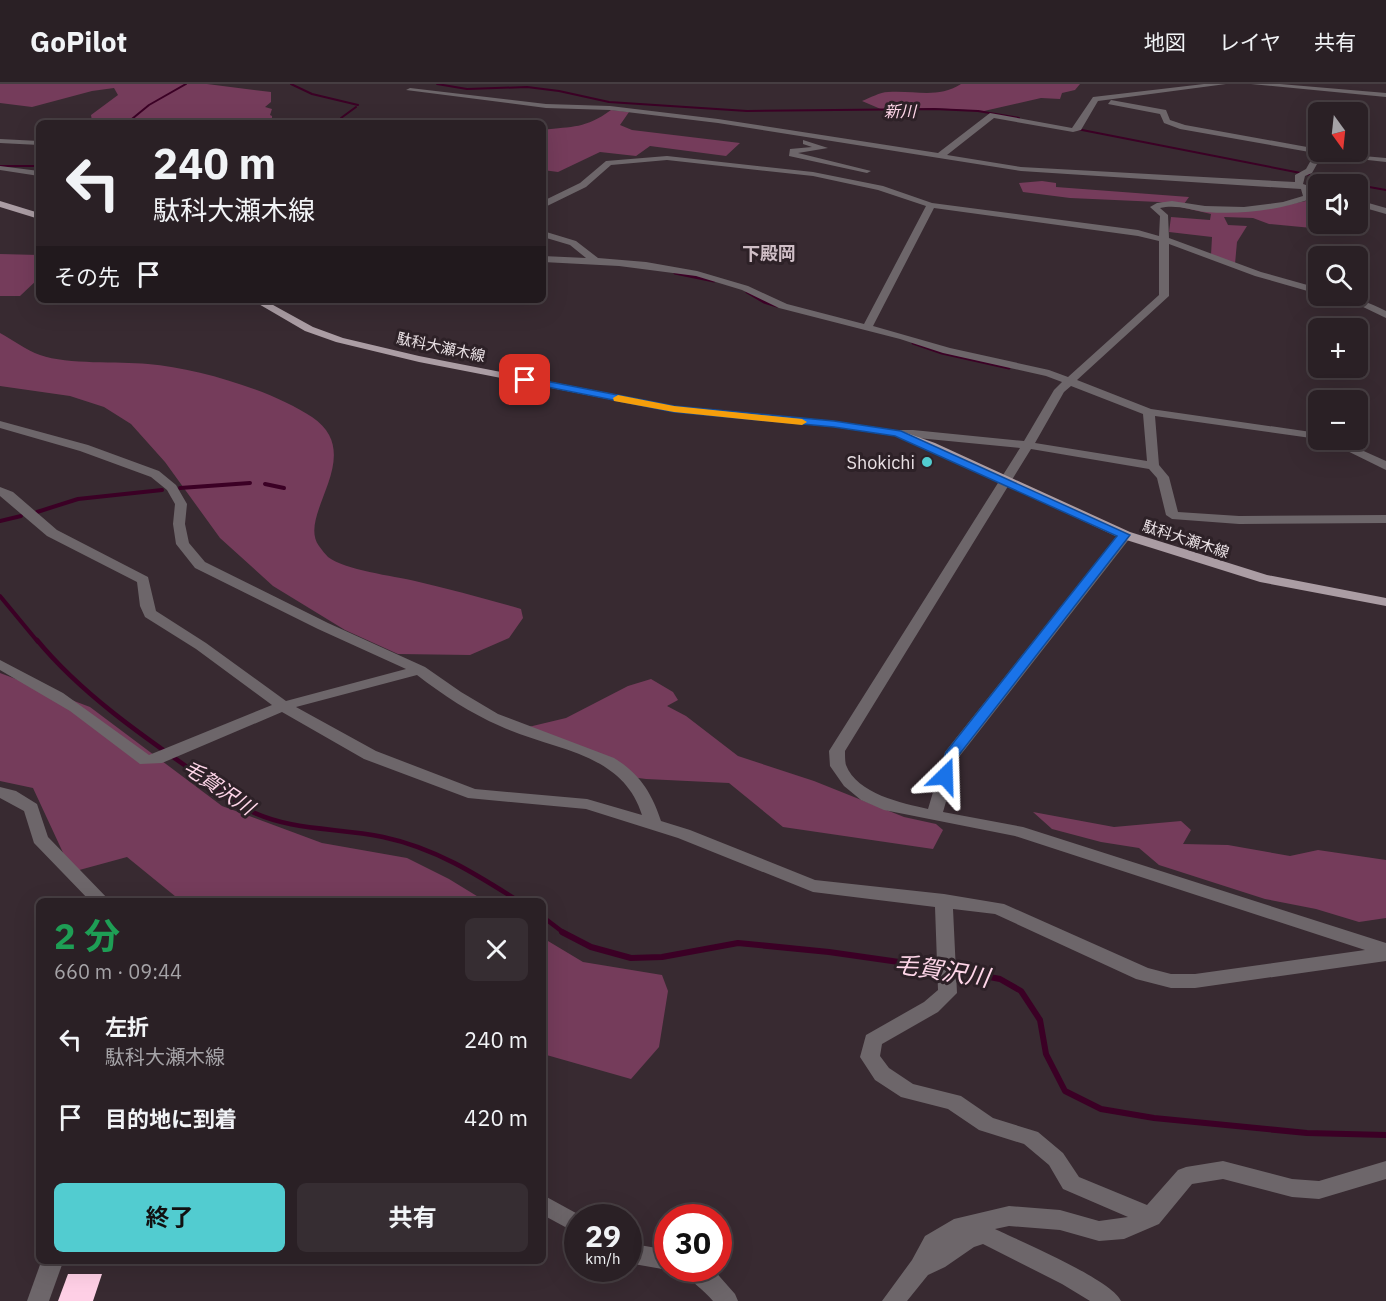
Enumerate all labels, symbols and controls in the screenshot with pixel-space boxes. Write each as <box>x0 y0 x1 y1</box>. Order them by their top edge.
text: GoPilot <box>30 23 127 60</box>
text: 地図 <box>1144 28 1186 56</box>
text: レイヤ <box>1219 28 1281 56</box>
text: 共有 <box>1314 28 1356 56</box>
water label: 新川 <box>884 101 918 121</box>
north arrow <box>1308 102 1368 162</box>
map controls <box>1308 102 1368 450</box>
text: 240 m <box>153 136 276 191</box>
icon: left <box>54 144 132 222</box>
button: sound <box>1308 174 1368 234</box>
text: 駄科大瀬木線 <box>153 192 315 227</box>
district label: 下殿岡 <box>742 242 796 265</box>
button: search <box>1308 246 1368 306</box>
icon: arrive <box>132 258 165 291</box>
text: その先 <box>54 262 120 291</box>
button: + <box>1308 318 1368 378</box>
street label: 駄科大瀬木線 <box>395 328 487 366</box>
pin <box>499 354 550 405</box>
icon: arrive <box>508 363 541 396</box>
button: − <box>1308 390 1368 450</box>
place label: Shokichi <box>846 451 915 474</box>
marker: Shokichi <box>920 455 934 469</box>
street label: 駄科大瀬木線 <box>1140 516 1232 562</box>
position arrow <box>913 744 977 808</box>
water label: 毛賀沢川 <box>178 753 261 822</box>
text: 2 分 <box>54 912 120 959</box>
button: close <box>465 918 528 981</box>
water label: 毛賀沢川 <box>892 947 995 994</box>
text: 660 m · 09:44 <box>54 958 182 985</box>
text: 左折 <box>105 1012 149 1041</box>
icon: left <box>54 1023 87 1056</box>
text: 240 m <box>464 1025 528 1054</box>
text: 駄科大瀬木線 <box>105 1043 225 1070</box>
icon: arrive <box>54 1101 87 1134</box>
text: 420 m <box>464 1103 528 1132</box>
text: 目的地に到着 <box>105 1104 237 1133</box>
button: 終了 <box>54 1183 285 1252</box>
button: 共有 <box>297 1183 528 1252</box>
speed limit sign: 30 <box>654 1204 732 1282</box>
text: 29 <box>585 1216 621 1255</box>
text: km/h <box>585 1249 621 1268</box>

